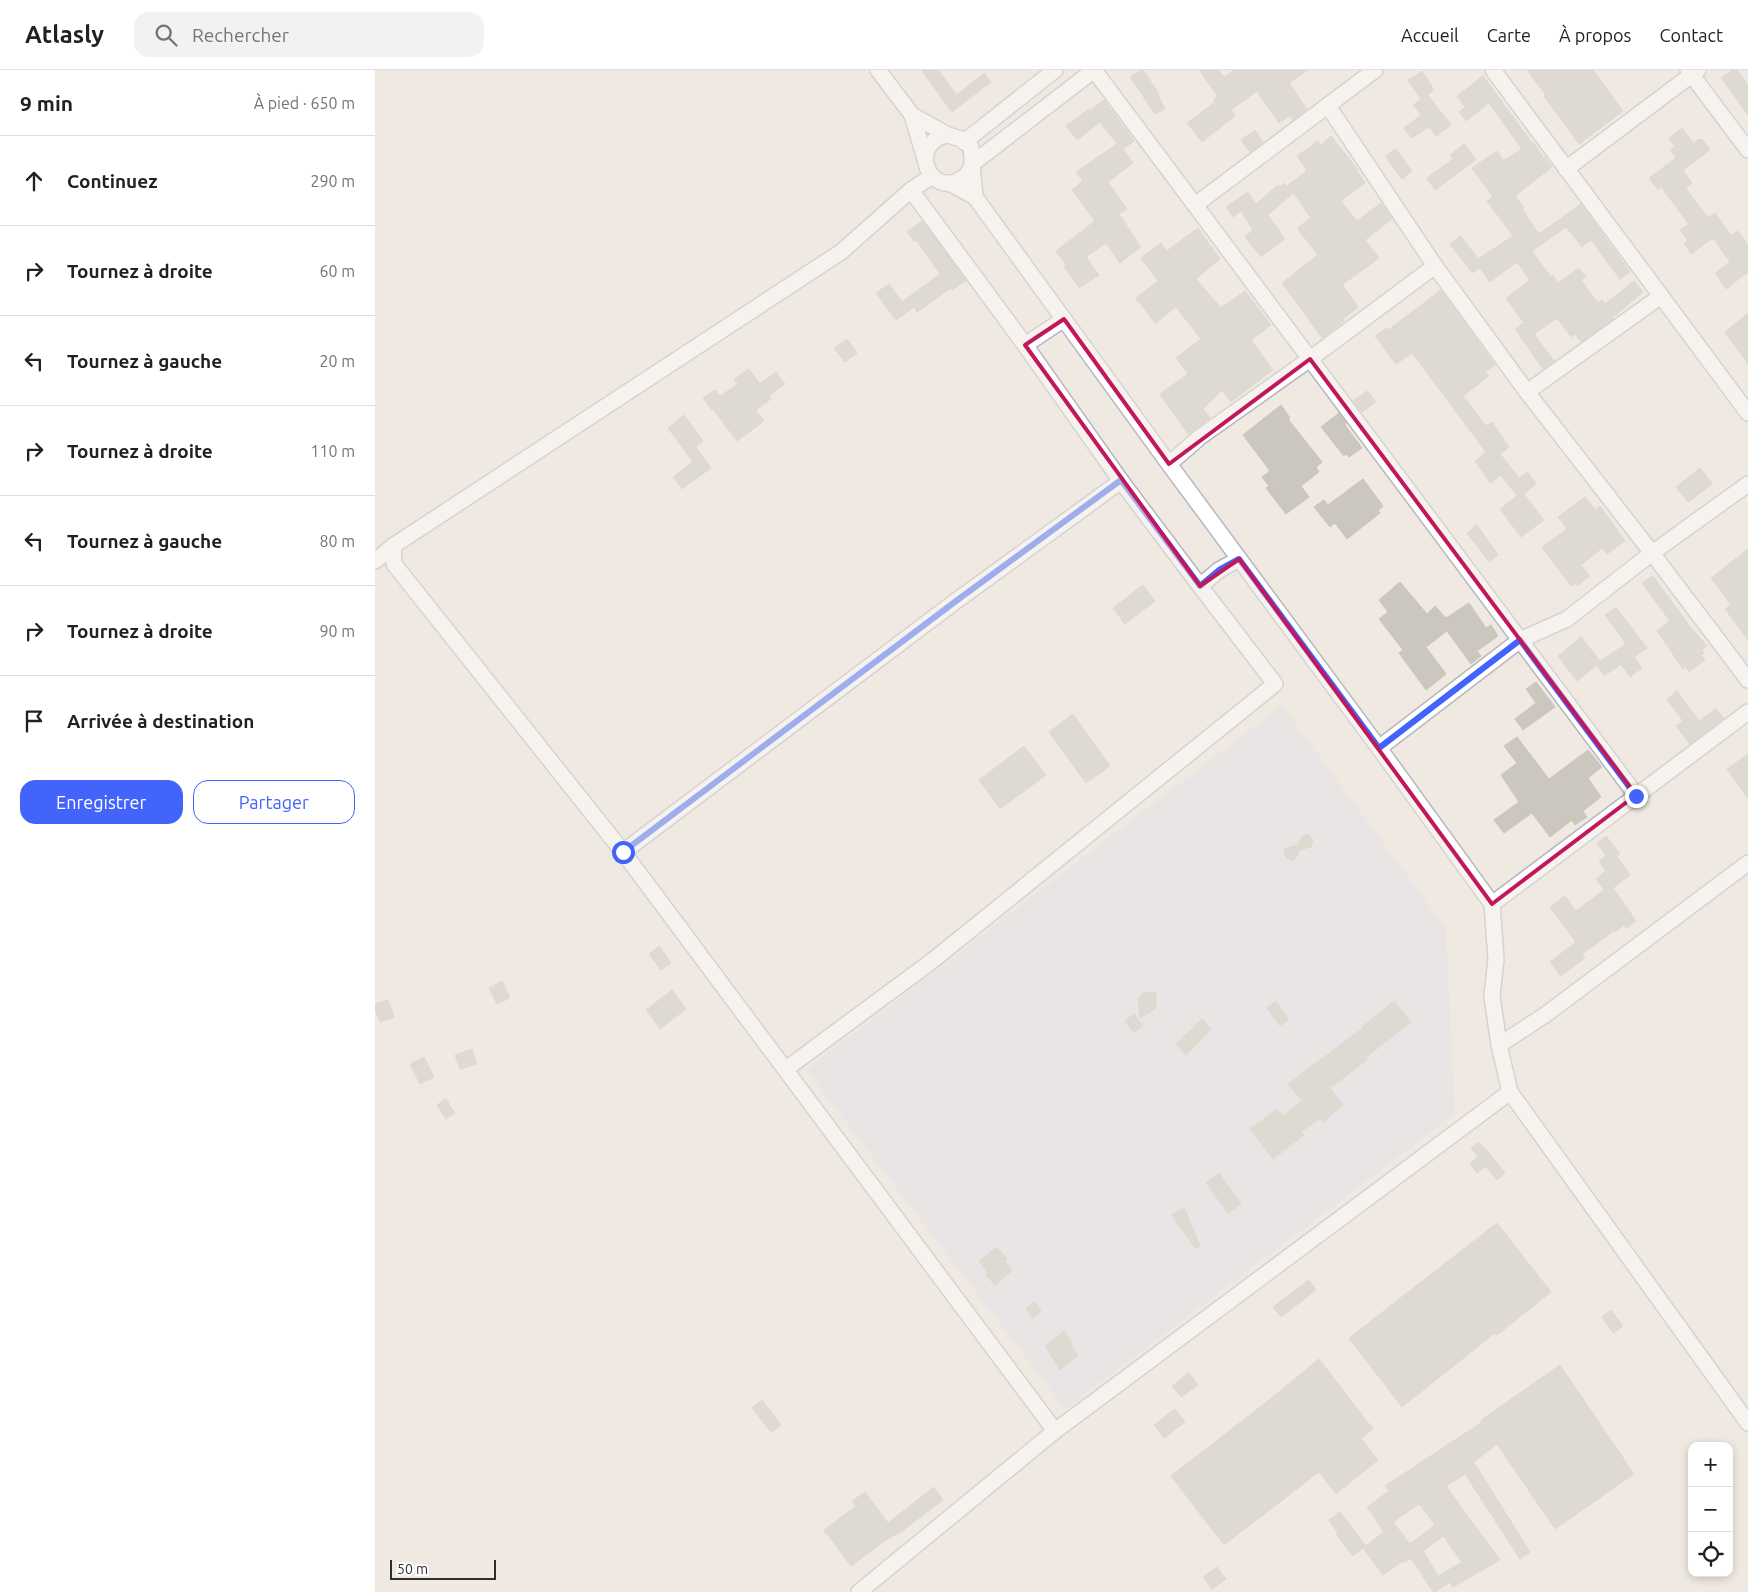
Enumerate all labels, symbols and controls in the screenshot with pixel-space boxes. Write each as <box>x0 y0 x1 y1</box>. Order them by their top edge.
search box <box>134 12 484 57</box>
text: Atlasly <box>25 21 104 48</box>
icon: search <box>152 21 180 49</box>
text: Rechercher <box>192 24 289 46</box>
text: Accueil <box>1401 25 1459 45</box>
text: Carte <box>1487 25 1531 45</box>
text: À propos <box>1559 25 1631 45</box>
text: Contact <box>1659 25 1723 45</box>
text: 9 min <box>20 91 73 115</box>
text: À pied · 650 m <box>254 94 355 112</box>
icon: ahead <box>20 167 48 195</box>
text: Continuez <box>67 170 157 192</box>
text: 290 m <box>310 172 355 190</box>
icon: right <box>20 257 48 285</box>
text: Tournez à droite <box>67 260 213 282</box>
text: 60 m <box>319 262 355 280</box>
icon: left <box>20 347 48 375</box>
text: Tournez à gauche <box>67 350 222 372</box>
text: 20 m <box>319 352 355 370</box>
icon: right <box>20 437 48 465</box>
text: Tournez à droite <box>67 440 213 462</box>
text: 110 m <box>310 442 355 460</box>
icon: left <box>20 527 48 555</box>
text: Tournez à gauche <box>67 530 222 552</box>
text: 80 m <box>319 532 355 550</box>
icon: right <box>20 617 48 645</box>
text: Tournez à droite <box>67 620 213 642</box>
text: 90 m <box>319 622 355 640</box>
icon: arrive <box>20 707 48 735</box>
text: Arrivée à destination <box>67 710 254 732</box>
button: Enregistrer <box>20 780 183 824</box>
button: Partager <box>193 780 355 824</box>
route end <box>1625 785 1648 808</box>
route start <box>612 841 635 864</box>
map controls <box>1688 1442 1733 1577</box>
button: + <box>1688 1442 1733 1487</box>
button: − <box>1688 1487 1733 1532</box>
button: locate <box>1688 1532 1733 1577</box>
scale bar <box>390 1557 496 1580</box>
text: 50 m <box>397 1561 428 1577</box>

